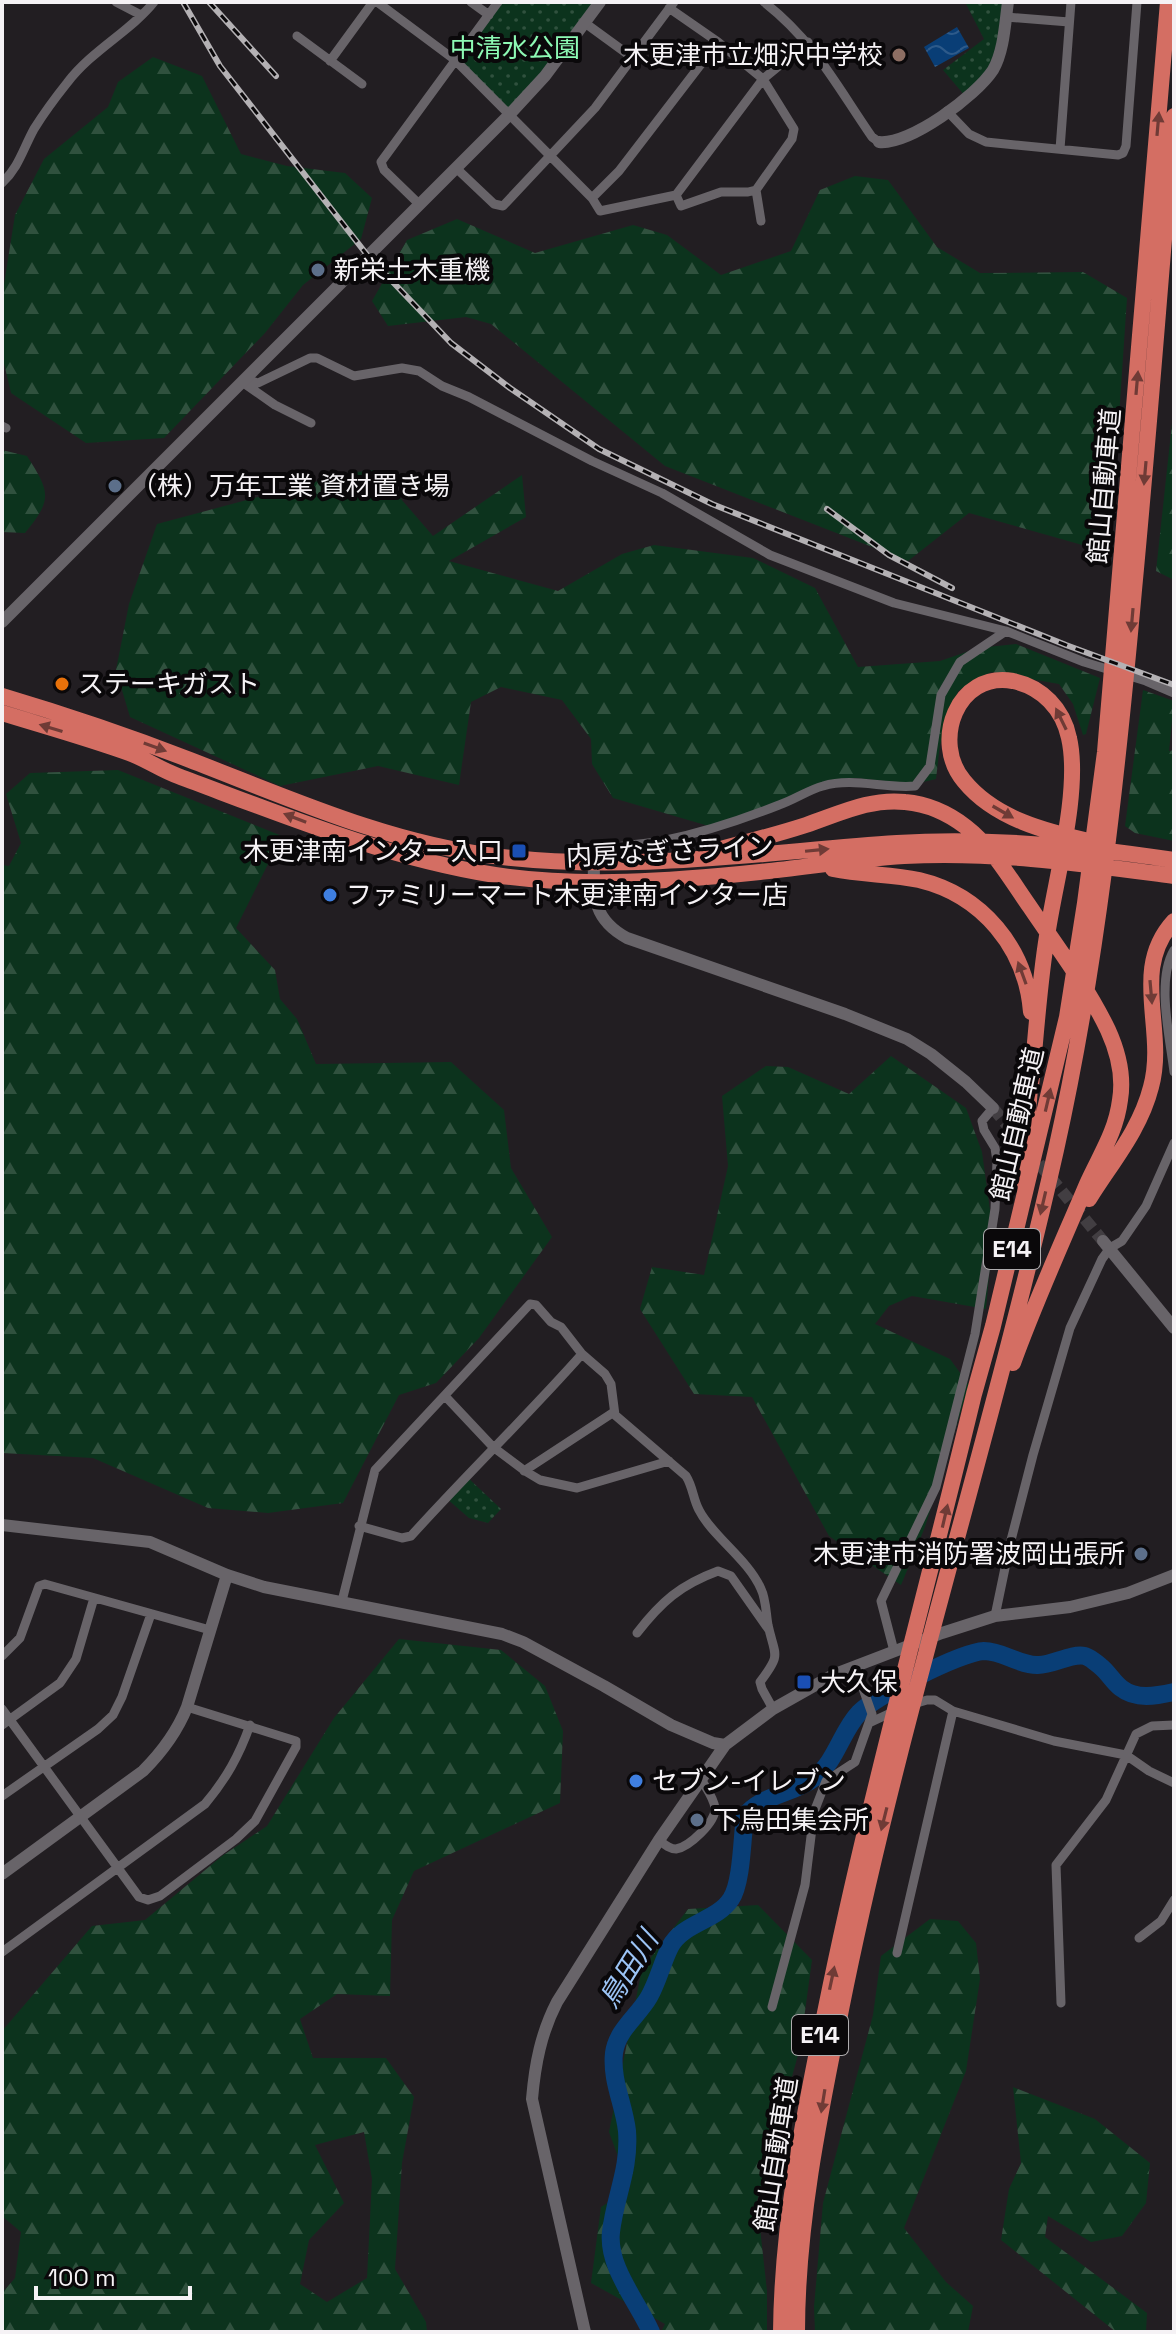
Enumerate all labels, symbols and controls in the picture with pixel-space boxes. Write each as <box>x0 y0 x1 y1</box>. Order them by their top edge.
park label: 中清水公園 <box>450 31 580 65</box>
place label: 木更津市立畑沢中学校 <box>623 38 883 72</box>
marker: 木更津市立畑沢中学校 <box>890 46 908 64</box>
one-way arrow <box>1152 111 1165 136</box>
place label: 新栄土木重機 <box>334 253 490 287</box>
marker: 新栄土木重機 <box>309 261 327 279</box>
one-way arrow <box>1131 370 1144 395</box>
street label: 館山自動車道 <box>1080 407 1128 565</box>
one-way arrow <box>1138 461 1151 486</box>
place label: （株）万年工業 資材置き場 <box>131 469 450 503</box>
marker: （株）万年工業 資材置き場 <box>106 477 124 495</box>
one-way arrow <box>1125 608 1138 633</box>
place label: ステーキガスト <box>78 667 260 701</box>
marker: ステーキガスト <box>53 675 71 693</box>
one-way arrow <box>1054 707 1068 730</box>
one-way arrow <box>39 721 63 734</box>
one-way arrow <box>144 741 168 754</box>
one-way arrow <box>992 805 1014 819</box>
one-way arrow <box>283 811 307 824</box>
street label: 内房なぎさライン <box>565 829 775 873</box>
place label: 木更津南インター入口 <box>243 834 503 868</box>
marker: 木更津南インター入口 <box>510 842 528 860</box>
one-way arrow <box>805 844 830 857</box>
place label: ファミリーマート木更津南インター店 <box>346 878 788 912</box>
marker: ファミリーマート木更津南インター店 <box>321 886 339 904</box>
one-way arrow <box>1016 961 1028 985</box>
one-way arrow <box>1145 980 1158 1005</box>
street label: 館山自動車道 <box>983 1044 1051 1204</box>
one-way arrow <box>1042 1088 1054 1113</box>
one-way arrow <box>1036 1190 1049 1215</box>
road number: E14 <box>984 1229 1040 1269</box>
one-way arrow <box>939 1503 952 1528</box>
place label: 木更津市消防署波岡出張所 <box>813 1537 1125 1571</box>
marker: 木更津市消防署波岡出張所 <box>1132 1545 1150 1563</box>
place label: 大久保 <box>820 1665 898 1699</box>
marker: 大久保 <box>795 1673 813 1691</box>
place label: セブン-イレブン <box>652 1764 846 1798</box>
marker: セブン-イレブン <box>627 1772 645 1790</box>
place label: 下烏田集会所 <box>713 1803 869 1837</box>
one-way arrow <box>877 1807 890 1832</box>
marker: 下烏田集会所 <box>688 1811 706 1829</box>
water label: 鳥田川 <box>590 1921 667 2014</box>
one-way arrow <box>826 1965 839 1990</box>
road number: E14 <box>792 2015 848 2055</box>
street label: 館山自動車道 <box>747 2074 805 2234</box>
one-way arrow <box>817 2088 829 2113</box>
scale bar <box>36 2250 190 2300</box>
text: 100 m <box>48 2262 116 2293</box>

